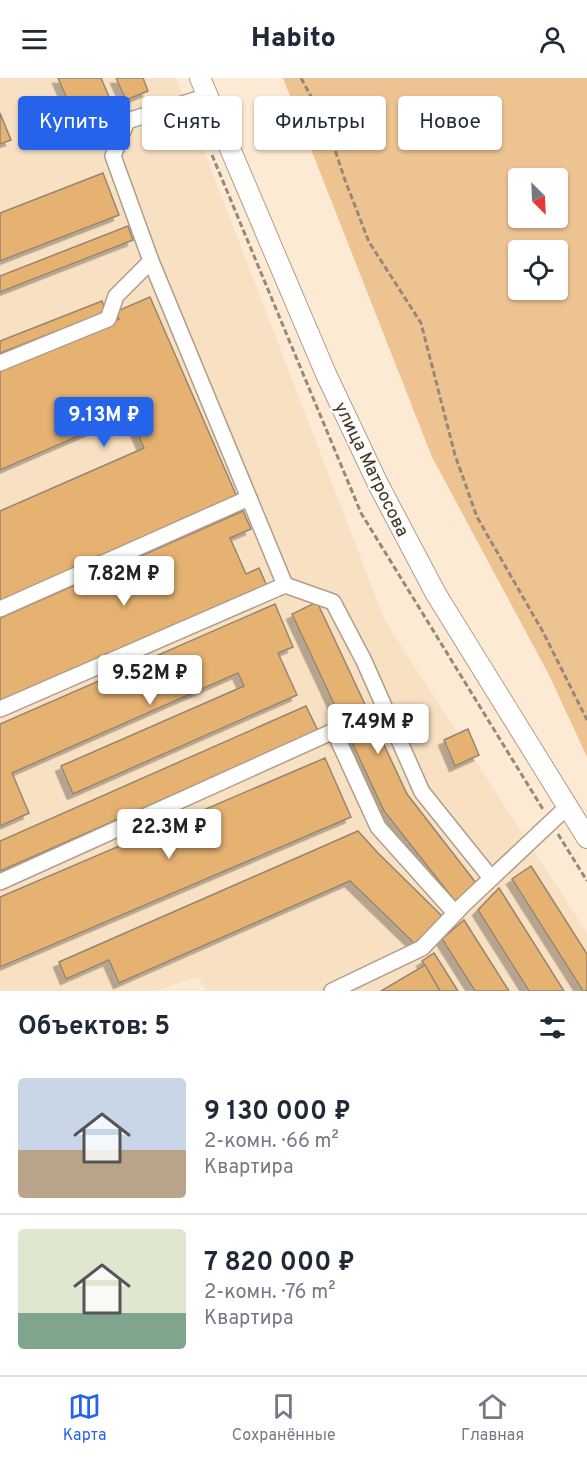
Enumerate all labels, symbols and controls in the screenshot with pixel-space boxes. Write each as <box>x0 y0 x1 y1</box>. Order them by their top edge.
text: Habito <box>251 22 336 56</box>
icon: menu <box>18 23 51 56</box>
icon: person <box>536 23 569 56</box>
chip: Купить <box>18 96 130 150</box>
chip: Снять <box>142 96 242 150</box>
chip: Фильтры <box>254 96 386 150</box>
chip: Новое <box>398 96 502 150</box>
north arrow <box>508 168 568 228</box>
map controls <box>508 168 568 300</box>
button: locate <box>508 240 568 300</box>
pin: 9.13M ₽ <box>49 397 159 448</box>
street label: улица Матросова <box>328 398 413 541</box>
text: 9.13M ₽ <box>68 403 140 429</box>
pin: 7.82M ₽ <box>69 556 179 607</box>
text: 7.82M ₽ <box>88 562 160 588</box>
pin: 9.52M ₽ <box>95 655 205 706</box>
text: 9.52M ₽ <box>112 661 188 687</box>
pin: 7.49M ₽ <box>323 704 433 755</box>
text: 7.49M ₽ <box>342 710 414 736</box>
pin: 22.3M ₽ <box>114 809 224 860</box>
text: 22.3M ₽ <box>131 815 207 841</box>
text: Объектов: 5 <box>18 1011 170 1044</box>
icon: filters <box>536 1011 569 1044</box>
text: 9 130 000 ₽ <box>204 1096 351 1129</box>
icon: home <box>66 1102 138 1174</box>
text: 2-комн. · 66 m² <box>204 1129 339 1155</box>
text: Квартира <box>204 1155 293 1181</box>
text: 7 820 000 ₽ <box>204 1247 355 1280</box>
icon: home <box>66 1253 138 1325</box>
text: 2-комн. · 76 m² <box>204 1280 335 1306</box>
text: Квартира <box>204 1306 293 1332</box>
tab: Карта <box>63 1390 106 1446</box>
tab: Сохранённые <box>232 1390 336 1446</box>
tab: Главная <box>461 1390 524 1446</box>

